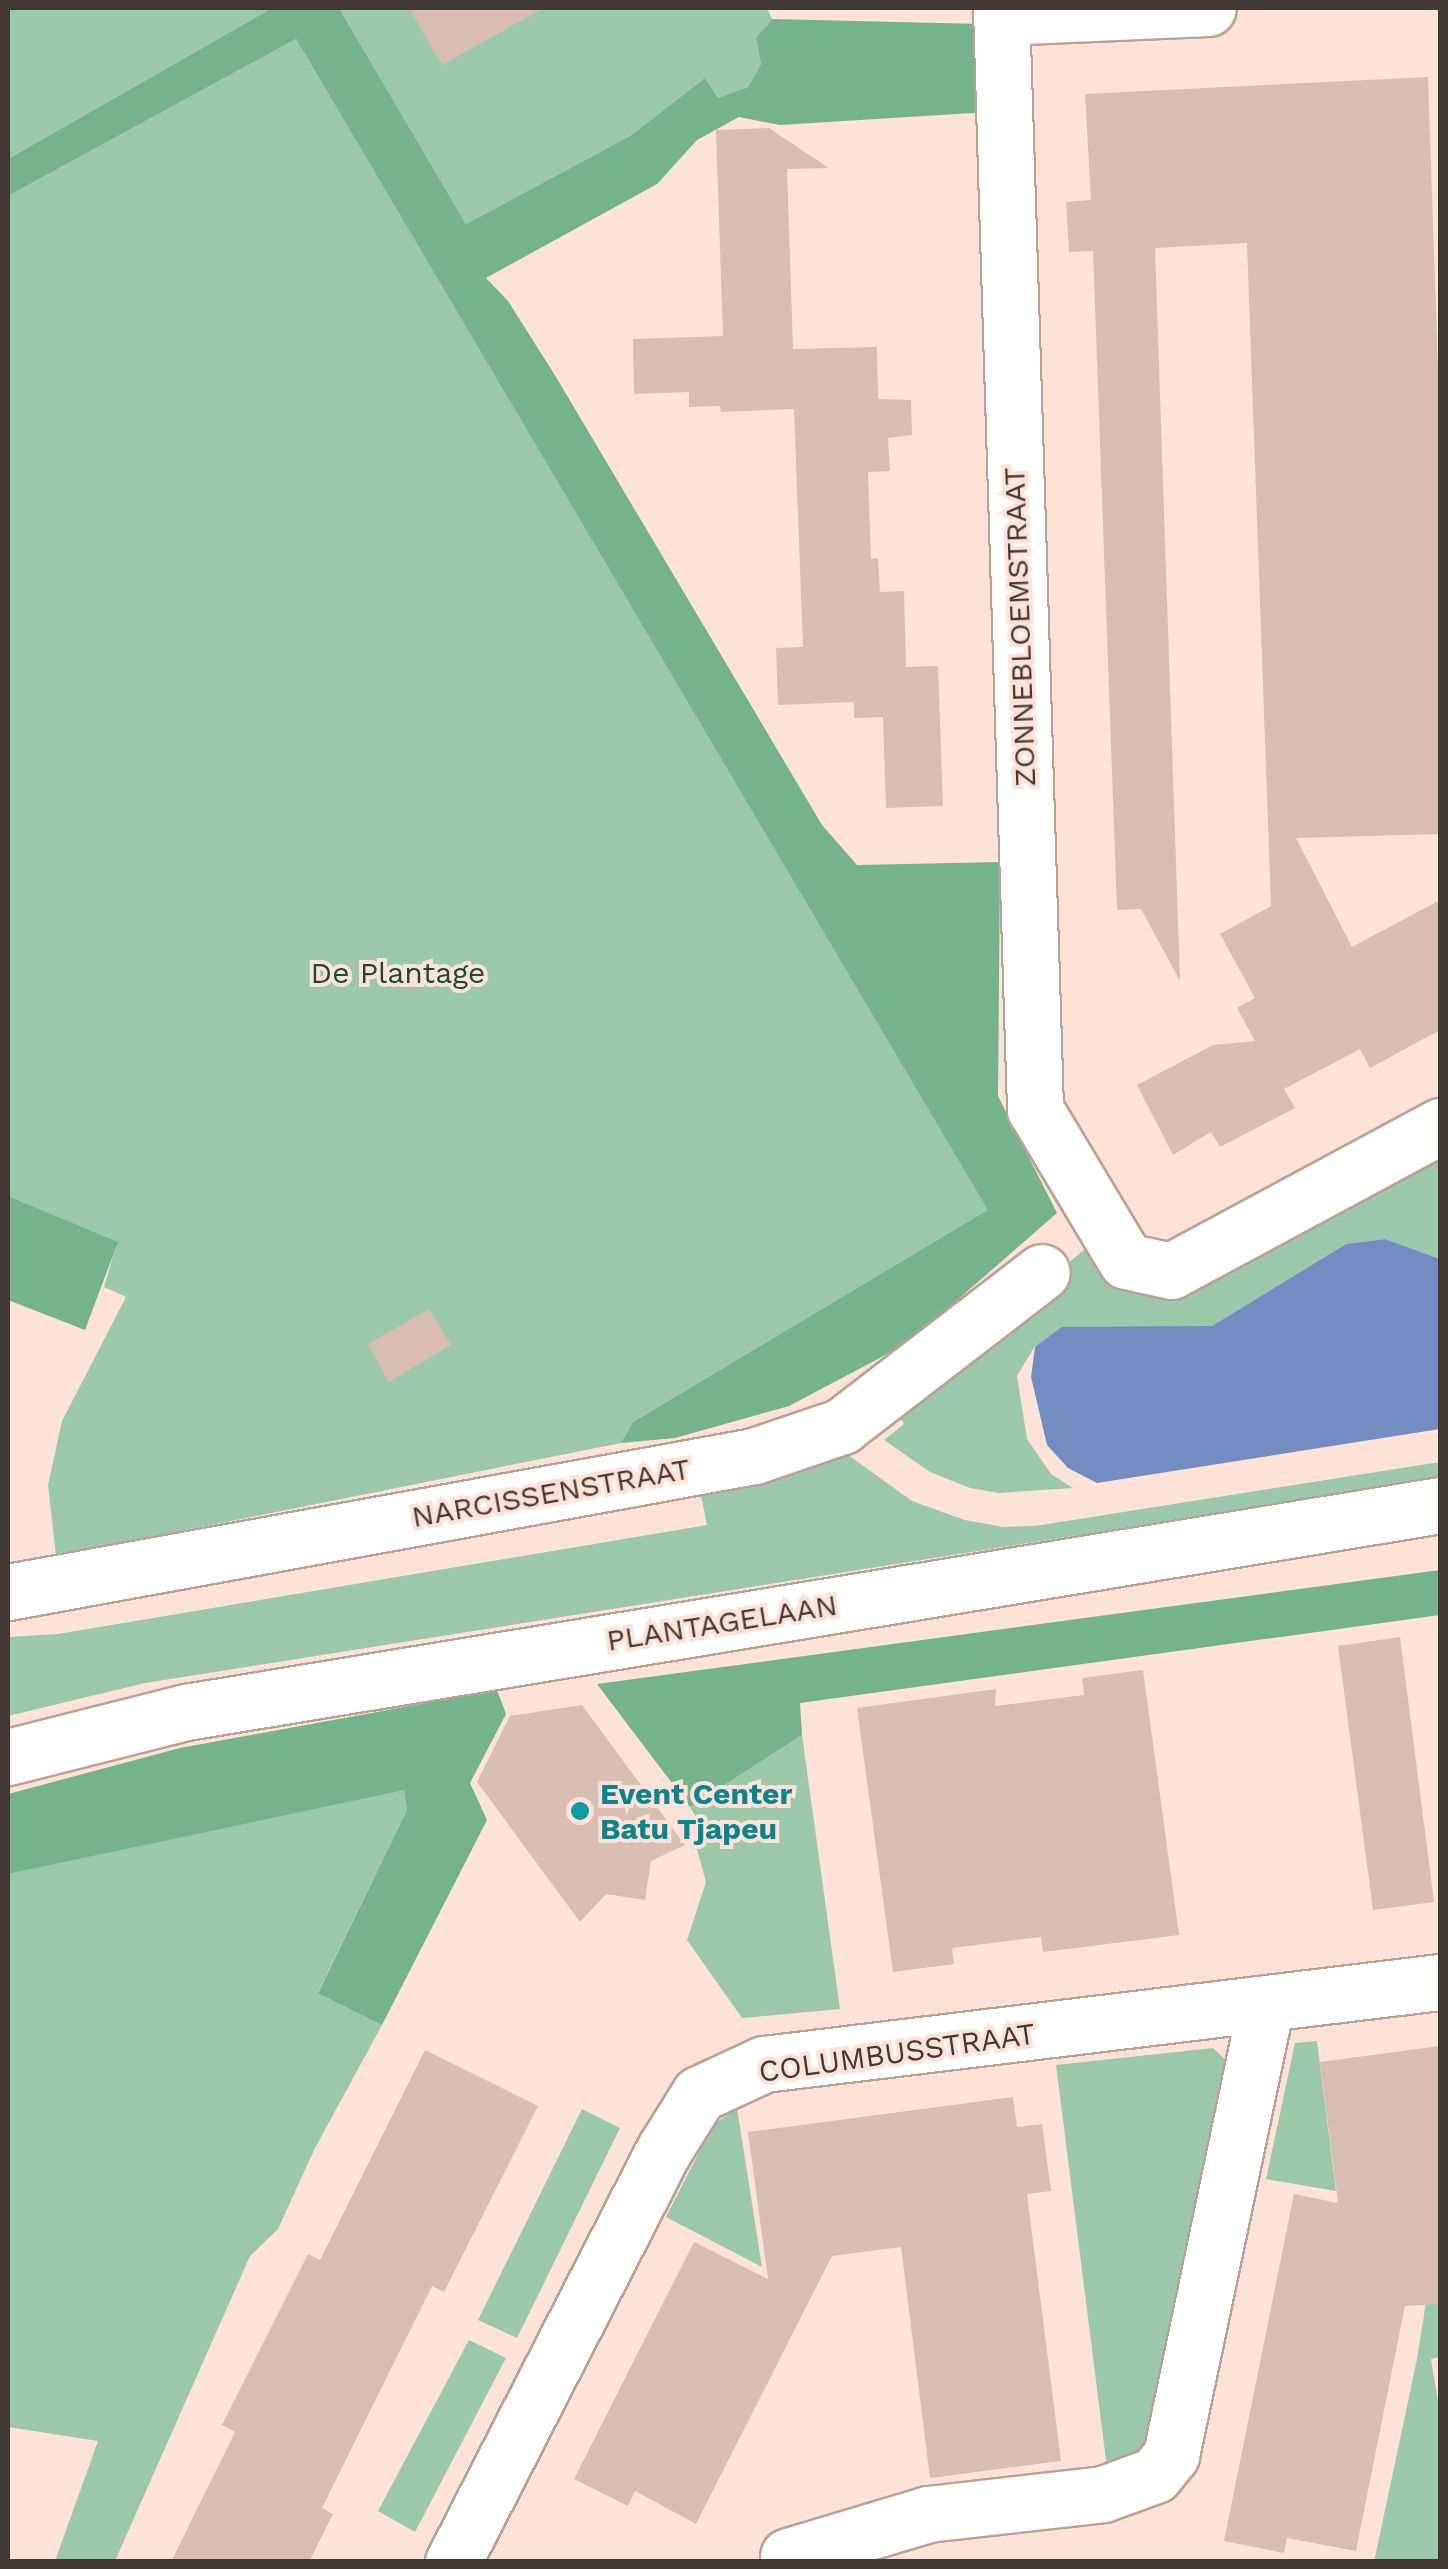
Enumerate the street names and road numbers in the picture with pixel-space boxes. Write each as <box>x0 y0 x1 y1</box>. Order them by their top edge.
street label: ZONNEBLOEMSTRAAT <box>996 467 1044 787</box>
street label: NARCISSENSTRAAT <box>409 1451 693 1535</box>
street label: PLANTAGELAAN <box>604 1587 840 1659</box>
street label: COLUMBUSSTRAAT <box>756 2016 1038 2090</box>

